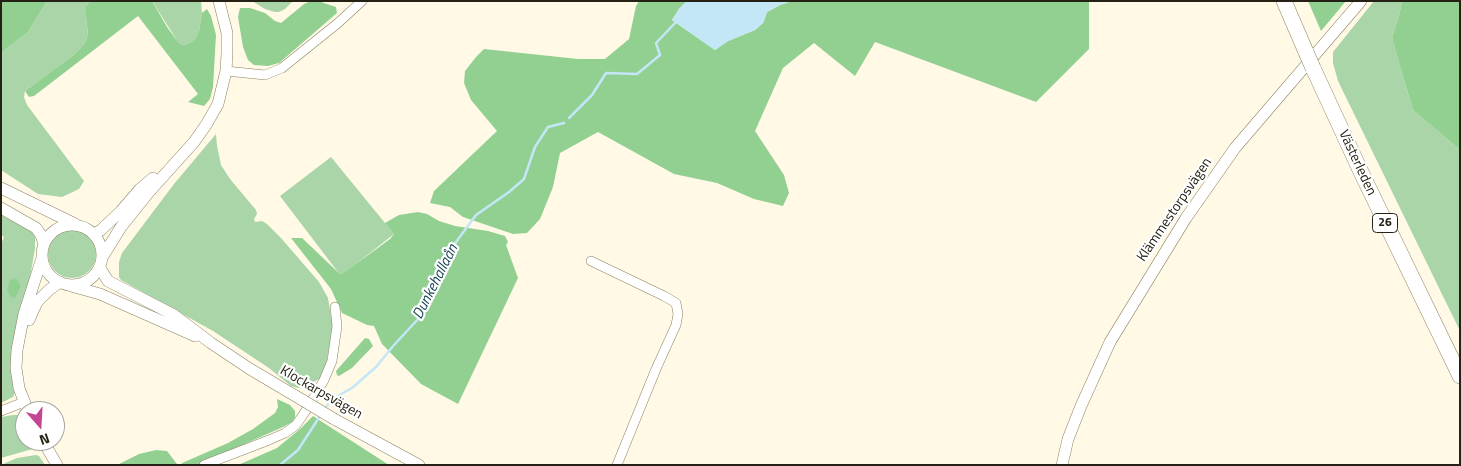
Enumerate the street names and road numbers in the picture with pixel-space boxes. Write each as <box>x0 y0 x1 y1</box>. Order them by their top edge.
street label: Västerleden <box>1335 128 1379 198</box>
street label: Klämmestorpsvägen <box>1134 155 1216 265</box>
road number: 26 <box>1372 214 1398 232</box>
street label: Klockarpsvägen <box>277 363 365 423</box>

